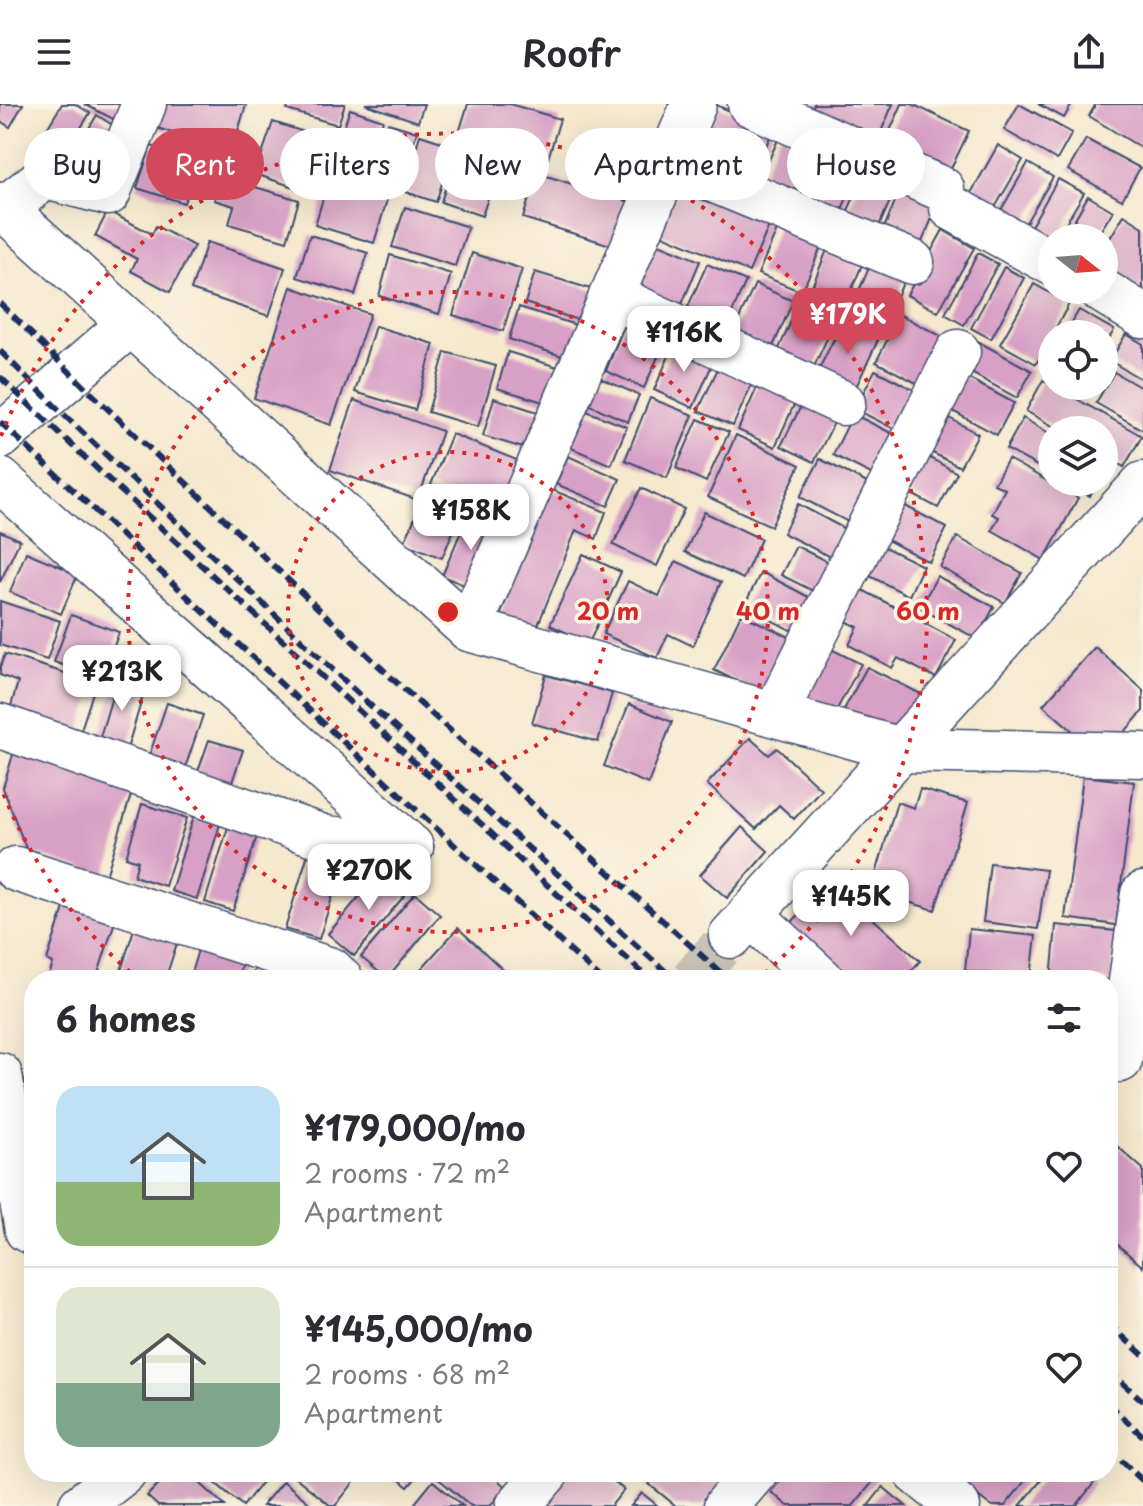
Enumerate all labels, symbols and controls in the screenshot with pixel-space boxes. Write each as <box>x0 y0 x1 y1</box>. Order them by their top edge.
text: Roofr <box>522 25 621 79</box>
icon: menu <box>32 30 76 74</box>
icon: share <box>1067 30 1111 74</box>
chip: Buy <box>24 128 130 200</box>
chip: Rent <box>146 128 264 200</box>
chip: Filters <box>280 128 419 200</box>
chip: New <box>435 128 549 200</box>
chip: Apartment <box>565 128 771 200</box>
chip: House <box>787 128 925 200</box>
north arrow <box>1038 224 1118 304</box>
map controls <box>1038 224 1118 496</box>
pin: ¥179K <box>792 288 904 356</box>
text: ¥179K <box>809 294 887 333</box>
pin: ¥116K <box>628 306 740 374</box>
text: ¥116K <box>645 312 723 351</box>
button: locate <box>1038 320 1118 400</box>
button: layers <box>1038 416 1118 496</box>
pin: ¥158K <box>415 484 527 552</box>
text: ¥158K <box>431 490 511 529</box>
text: 20 m <box>577 592 639 628</box>
text: 40 m <box>736 592 800 628</box>
text: 60 m <box>896 592 960 628</box>
centre of rings <box>434 598 462 626</box>
pin: ¥213K <box>66 645 178 713</box>
text: ¥213K <box>81 651 163 690</box>
pin: ¥270K <box>313 844 425 912</box>
text: ¥270K <box>326 850 412 889</box>
pin: ¥145K <box>795 870 907 938</box>
text: ¥145K <box>811 876 891 915</box>
text: 6 homes <box>56 992 196 1044</box>
icon: filters <box>1042 996 1086 1040</box>
text: ¥179,000/mo <box>304 1101 525 1153</box>
icon: home <box>120 1118 216 1214</box>
icon: heart <box>1042 1144 1086 1188</box>
text: 2 rooms · 72 m² <box>304 1153 510 1192</box>
text: Apartment <box>304 1192 443 1231</box>
text: ¥145,000/mo <box>304 1302 533 1354</box>
icon: home <box>120 1319 216 1415</box>
icon: heart <box>1042 1345 1086 1389</box>
text: 2 rooms · 68 m² <box>304 1354 510 1393</box>
text: Apartment <box>304 1393 443 1432</box>

